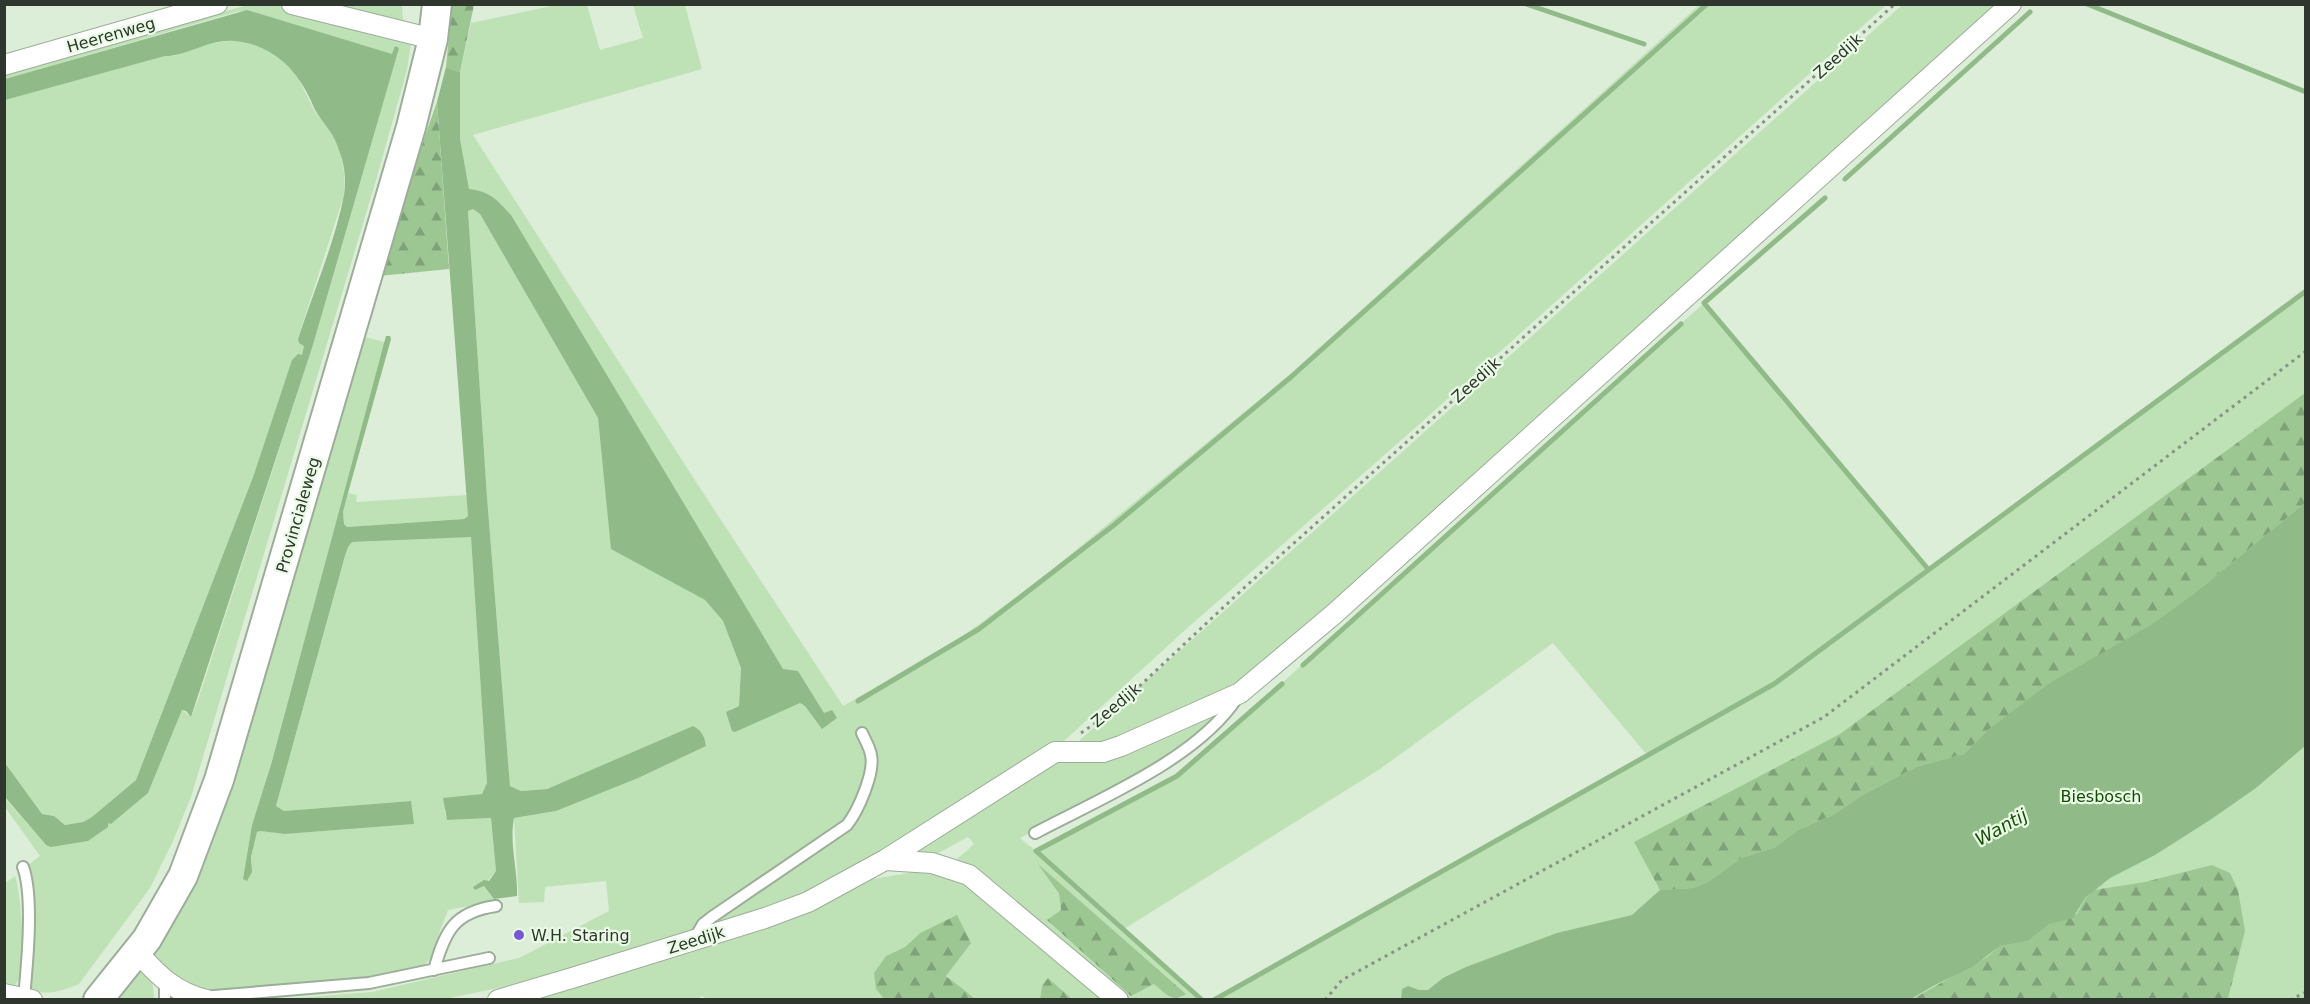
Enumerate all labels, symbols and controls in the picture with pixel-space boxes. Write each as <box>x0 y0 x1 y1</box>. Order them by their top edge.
street label: Heerenweg <box>65 13 157 57</box>
street label: Zeedijk <box>1810 29 1867 83</box>
street label: Zeedijk <box>1448 353 1505 407</box>
street label: Provincialeweg <box>272 455 324 575</box>
street label: Zeedijk <box>1087 678 1145 731</box>
park label: Biesbosch <box>2061 787 2141 806</box>
water label: Wantij <box>1971 804 2031 850</box>
street label: Zeedijk <box>665 922 728 958</box>
place label: W.H. Staring <box>531 926 630 945</box>
marker: W.H. Staring <box>512 928 526 942</box>

